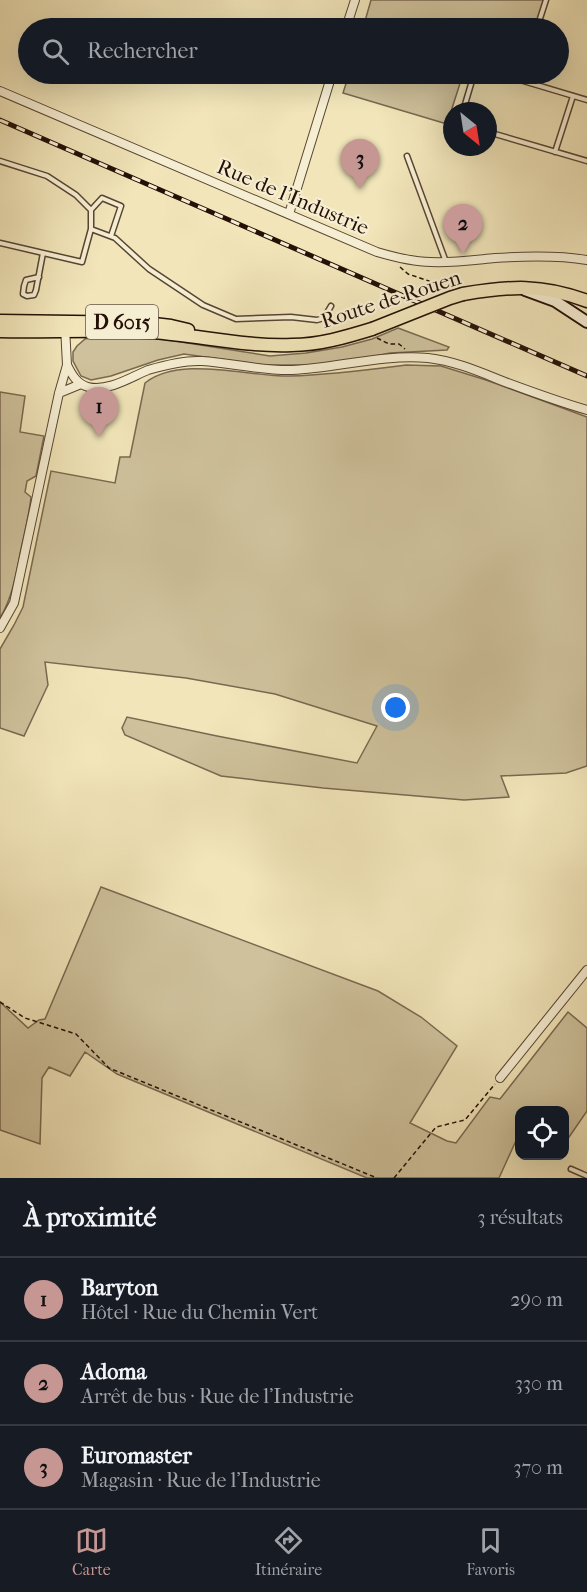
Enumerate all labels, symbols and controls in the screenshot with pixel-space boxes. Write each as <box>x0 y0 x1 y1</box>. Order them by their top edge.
search box <box>18 18 569 84</box>
icon: search <box>39 35 72 68</box>
text: Rechercher <box>87 38 198 64</box>
north arrow <box>443 102 497 156</box>
pin: 3 <box>340 140 380 189</box>
street label: Rue de l'Industrie <box>214 154 372 240</box>
pin: 2 <box>444 204 482 254</box>
street label: Route de Rouen <box>318 265 464 333</box>
road number: D 6015 <box>86 305 158 339</box>
pin: 1 <box>80 388 118 437</box>
your location <box>381 693 410 722</box>
map controls <box>515 1106 569 1160</box>
button: locate <box>515 1106 569 1160</box>
text: À proximité <box>24 1202 156 1233</box>
text: 3 résultats <box>477 1206 563 1229</box>
text: Baryton <box>81 1275 158 1301</box>
text: 1 <box>40 1288 47 1311</box>
text: 290 m <box>510 1288 563 1311</box>
text: Hôtel · Rue du Chemin Vert <box>81 1301 318 1324</box>
text: Adoma <box>81 1359 147 1385</box>
text: 2 <box>38 1372 49 1395</box>
text: 330 m <box>515 1372 563 1395</box>
text: Arrêt de bus · Rue de l'Industrie <box>81 1385 354 1408</box>
text: Euromaster <box>81 1443 192 1469</box>
text: 3 <box>39 1456 48 1479</box>
text: 370 m <box>513 1456 563 1479</box>
text: Magasin · Rue de l'Industrie <box>81 1469 321 1492</box>
tab: Carte <box>72 1524 111 1579</box>
tab: Itinéraire <box>255 1524 322 1579</box>
tab: Favoris <box>466 1524 515 1579</box>

